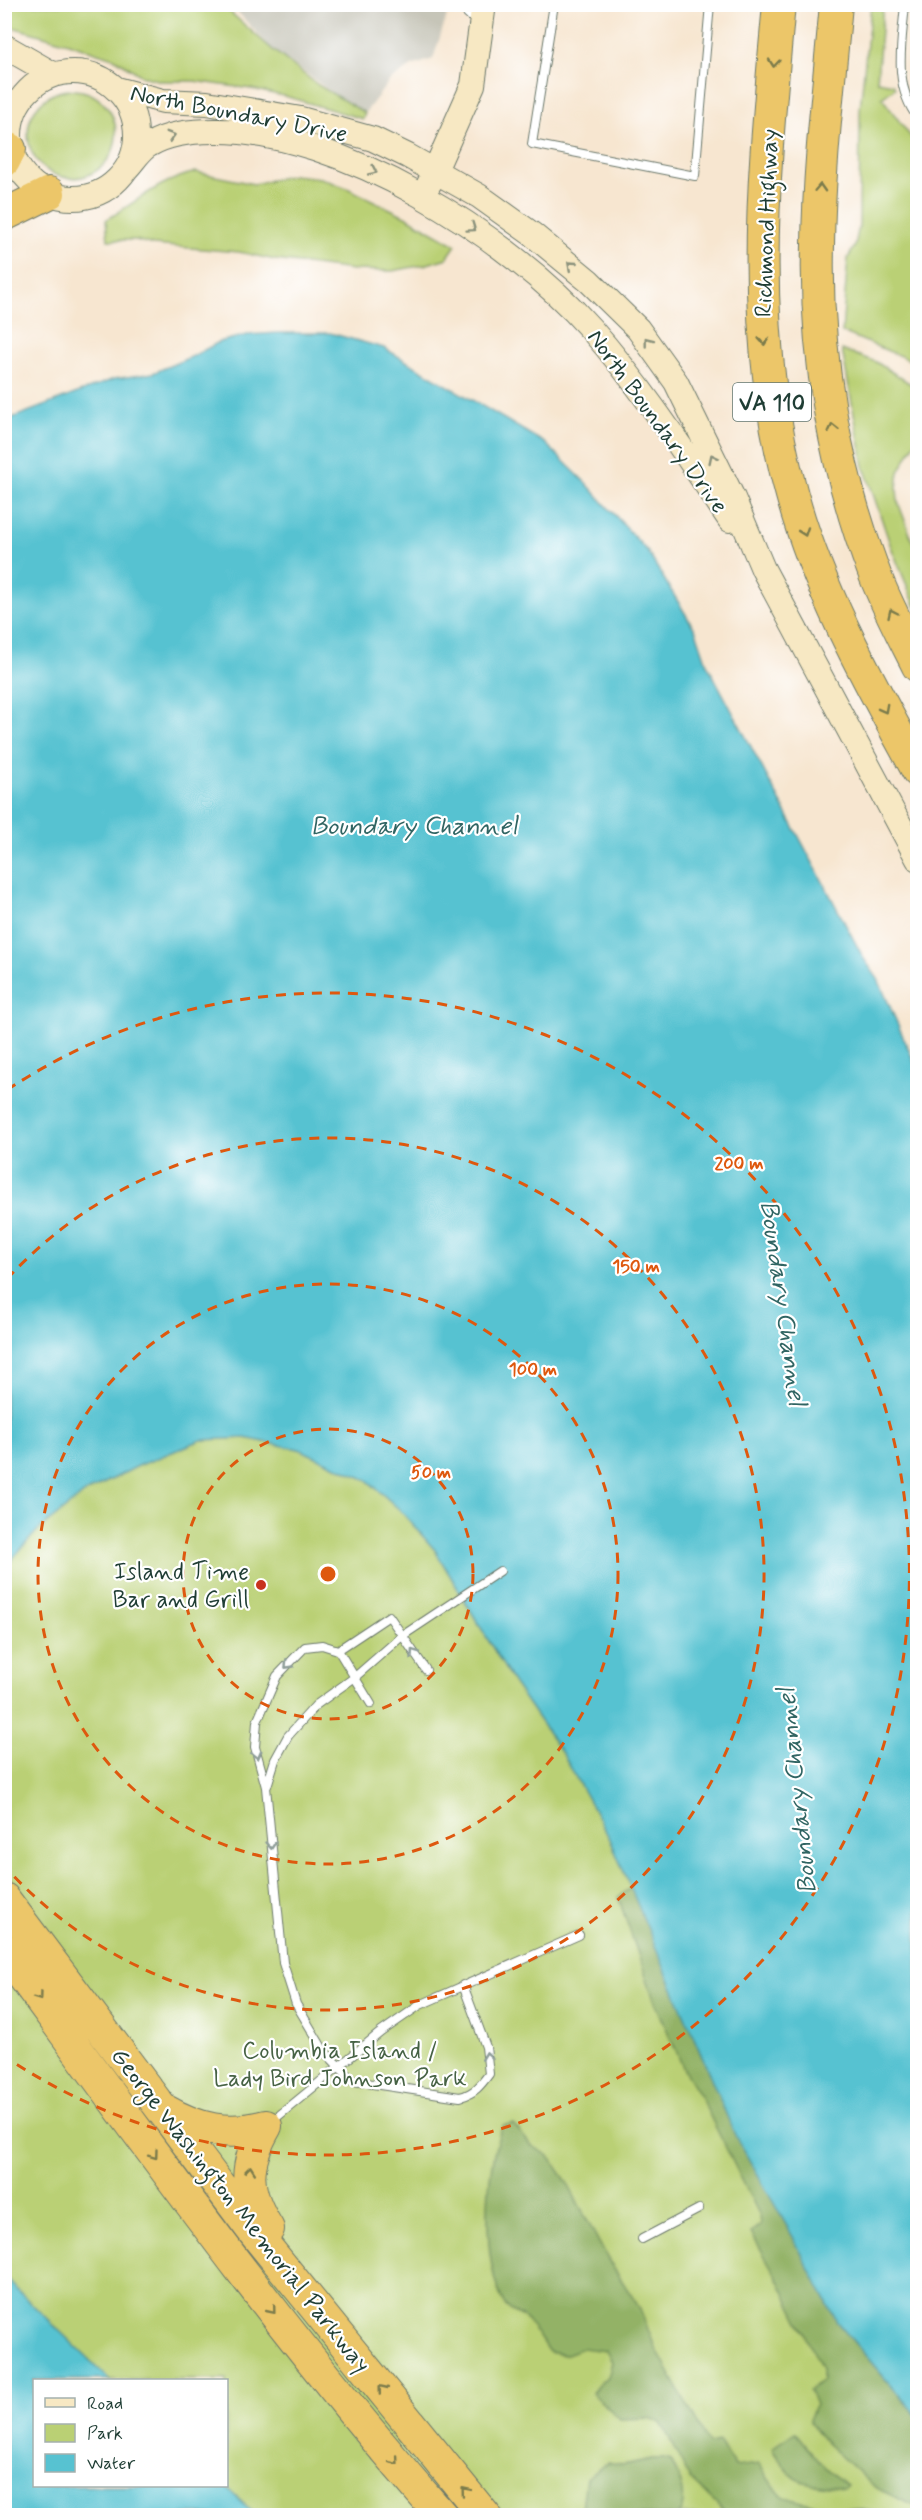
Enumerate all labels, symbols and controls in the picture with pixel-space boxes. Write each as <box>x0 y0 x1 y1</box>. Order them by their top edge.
one-way arrow <box>768 58 781 67</box>
street label: North Boundary Drive <box>128 78 350 151</box>
street label: Richmond Highway <box>749 128 789 318</box>
one-way arrow <box>165 131 176 143</box>
one-way arrow <box>367 163 378 175</box>
one-way arrow <box>814 184 827 193</box>
one-way arrow <box>465 221 476 232</box>
one-way arrow <box>567 261 578 272</box>
street label: North Boundary Drive <box>579 324 734 520</box>
one-way arrow <box>644 337 655 348</box>
one-way arrow <box>758 337 771 346</box>
road number: VA 110 <box>733 383 811 421</box>
one-way arrow <box>828 423 841 433</box>
one-way arrow <box>709 454 721 465</box>
one-way arrow <box>796 526 809 537</box>
one-way arrow <box>887 609 899 620</box>
one-way arrow <box>877 703 888 713</box>
water label: Boundary Channel <box>311 810 519 844</box>
text: 200 m <box>714 1152 764 1176</box>
water label: Boundary Channel <box>751 1199 813 1410</box>
text: 150 m <box>612 1255 660 1279</box>
text: 100 m <box>509 1358 557 1382</box>
text: 50 m <box>411 1461 451 1485</box>
place label: Island Time Bar and Grill <box>113 1557 249 1616</box>
centre of rings <box>318 1564 338 1584</box>
marker: Island Time Bar and Grill <box>254 1578 268 1592</box>
one-way arrow <box>410 1649 421 1660</box>
one-way arrow <box>284 1658 295 1669</box>
water label: Boundary Channel <box>770 1685 826 1895</box>
one-way arrow <box>250 1750 263 1760</box>
one-way arrow <box>264 1840 277 1849</box>
one-way arrow <box>32 1991 43 2002</box>
park label: Columbia Island / Lady Bird Johnson Park <box>213 2036 467 2095</box>
street label: George Washington Memorial Parkway <box>101 2042 377 2382</box>
one-way arrow <box>482 2051 494 2060</box>
one-way arrow <box>147 2148 158 2159</box>
one-way arrow <box>243 2166 256 2175</box>
one-way arrow <box>265 2303 276 2314</box>
legend <box>33 2379 228 2487</box>
one-way arrow <box>378 2385 389 2396</box>
text: Road <box>87 2392 123 2416</box>
text: Park <box>87 2422 123 2446</box>
text: Water <box>87 2452 136 2476</box>
one-way arrow <box>388 2454 399 2465</box>
one-way arrow <box>462 2487 473 2498</box>

